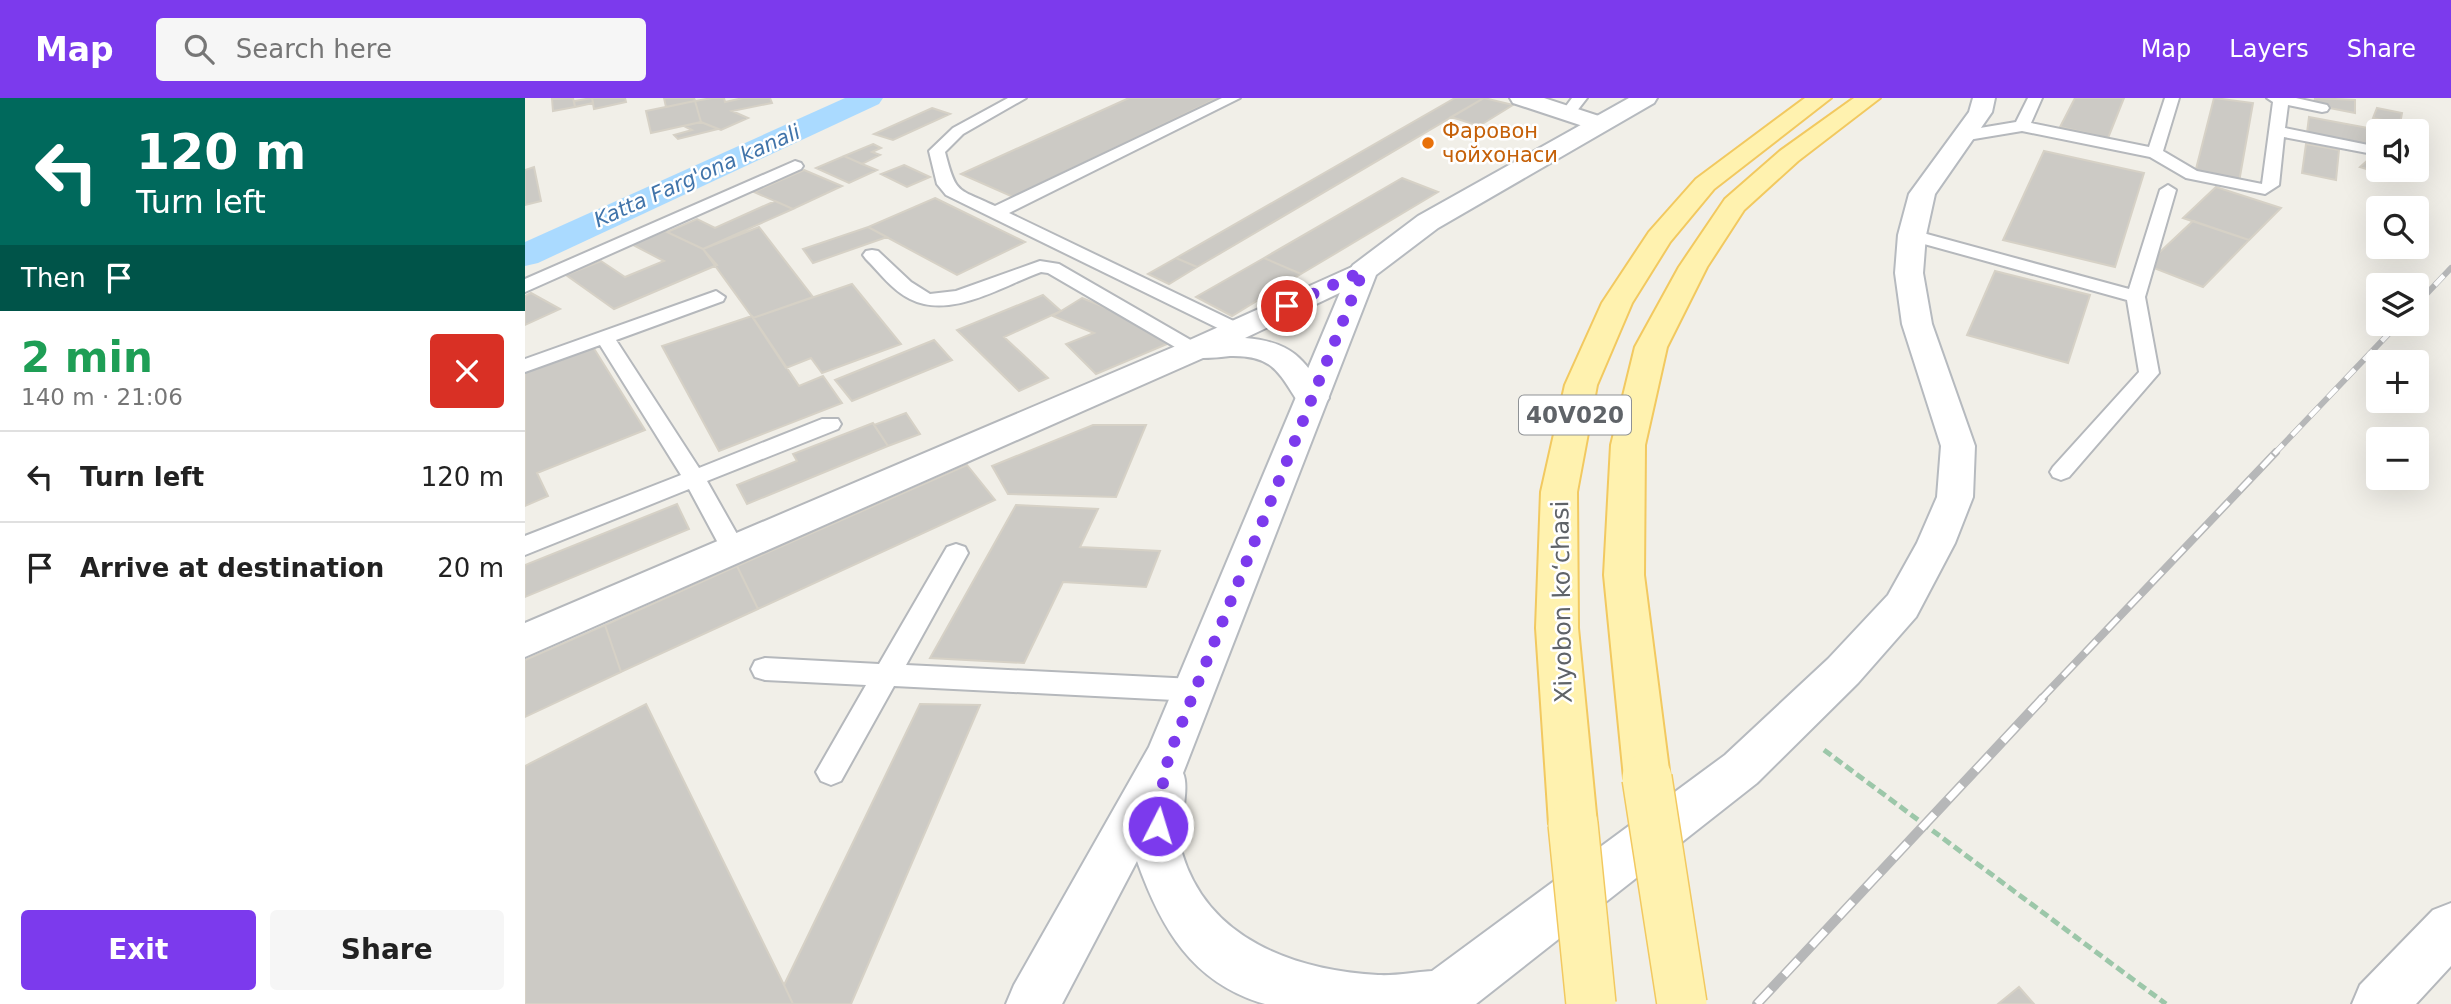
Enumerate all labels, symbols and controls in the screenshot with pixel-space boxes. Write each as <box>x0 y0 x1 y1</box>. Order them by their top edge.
search box <box>156 18 646 81</box>
text: Map <box>35 30 114 69</box>
icon: search <box>180 30 218 68</box>
text: Search here <box>236 34 392 64</box>
text: Map <box>2141 35 2191 63</box>
text: Layers <box>2229 35 2309 63</box>
text: Share <box>2347 35 2416 63</box>
place label: Фаровон чойхонаси <box>1442 119 1558 167</box>
map controls <box>2366 119 2429 490</box>
button: sound <box>2366 119 2429 182</box>
water label: Katta Farg'ona kanali <box>590 120 804 232</box>
text: 120 m <box>136 124 306 181</box>
icon: left <box>21 126 112 217</box>
marker: Фаровон чойхонаси <box>1420 135 1436 151</box>
text: Turn left <box>136 183 266 221</box>
button: search <box>2366 196 2429 259</box>
icon: arrive <box>100 259 138 297</box>
text: Then <box>21 263 86 293</box>
button: layers <box>2366 273 2429 336</box>
pin <box>1257 276 1317 336</box>
icon: arrive <box>1268 287 1306 325</box>
text: 2 min <box>21 333 153 382</box>
button: close <box>430 334 504 408</box>
button: + <box>2366 350 2429 413</box>
text: 140 m · 21:06 <box>21 384 183 410</box>
road number: 40V020 <box>1519 396 1631 434</box>
button: − <box>2366 427 2429 490</box>
icon: left <box>21 458 59 496</box>
text: Turn left <box>80 462 204 492</box>
text: 120 m <box>421 462 504 492</box>
street label: Xiyobon koʻchasi <box>1546 501 1578 703</box>
icon: arrive <box>21 549 59 587</box>
text: Arrive at destination <box>80 553 384 583</box>
text: 20 m <box>437 553 504 583</box>
position arrow <box>1121 789 1195 863</box>
button: Exit <box>21 910 256 990</box>
button: Share <box>270 910 504 990</box>

